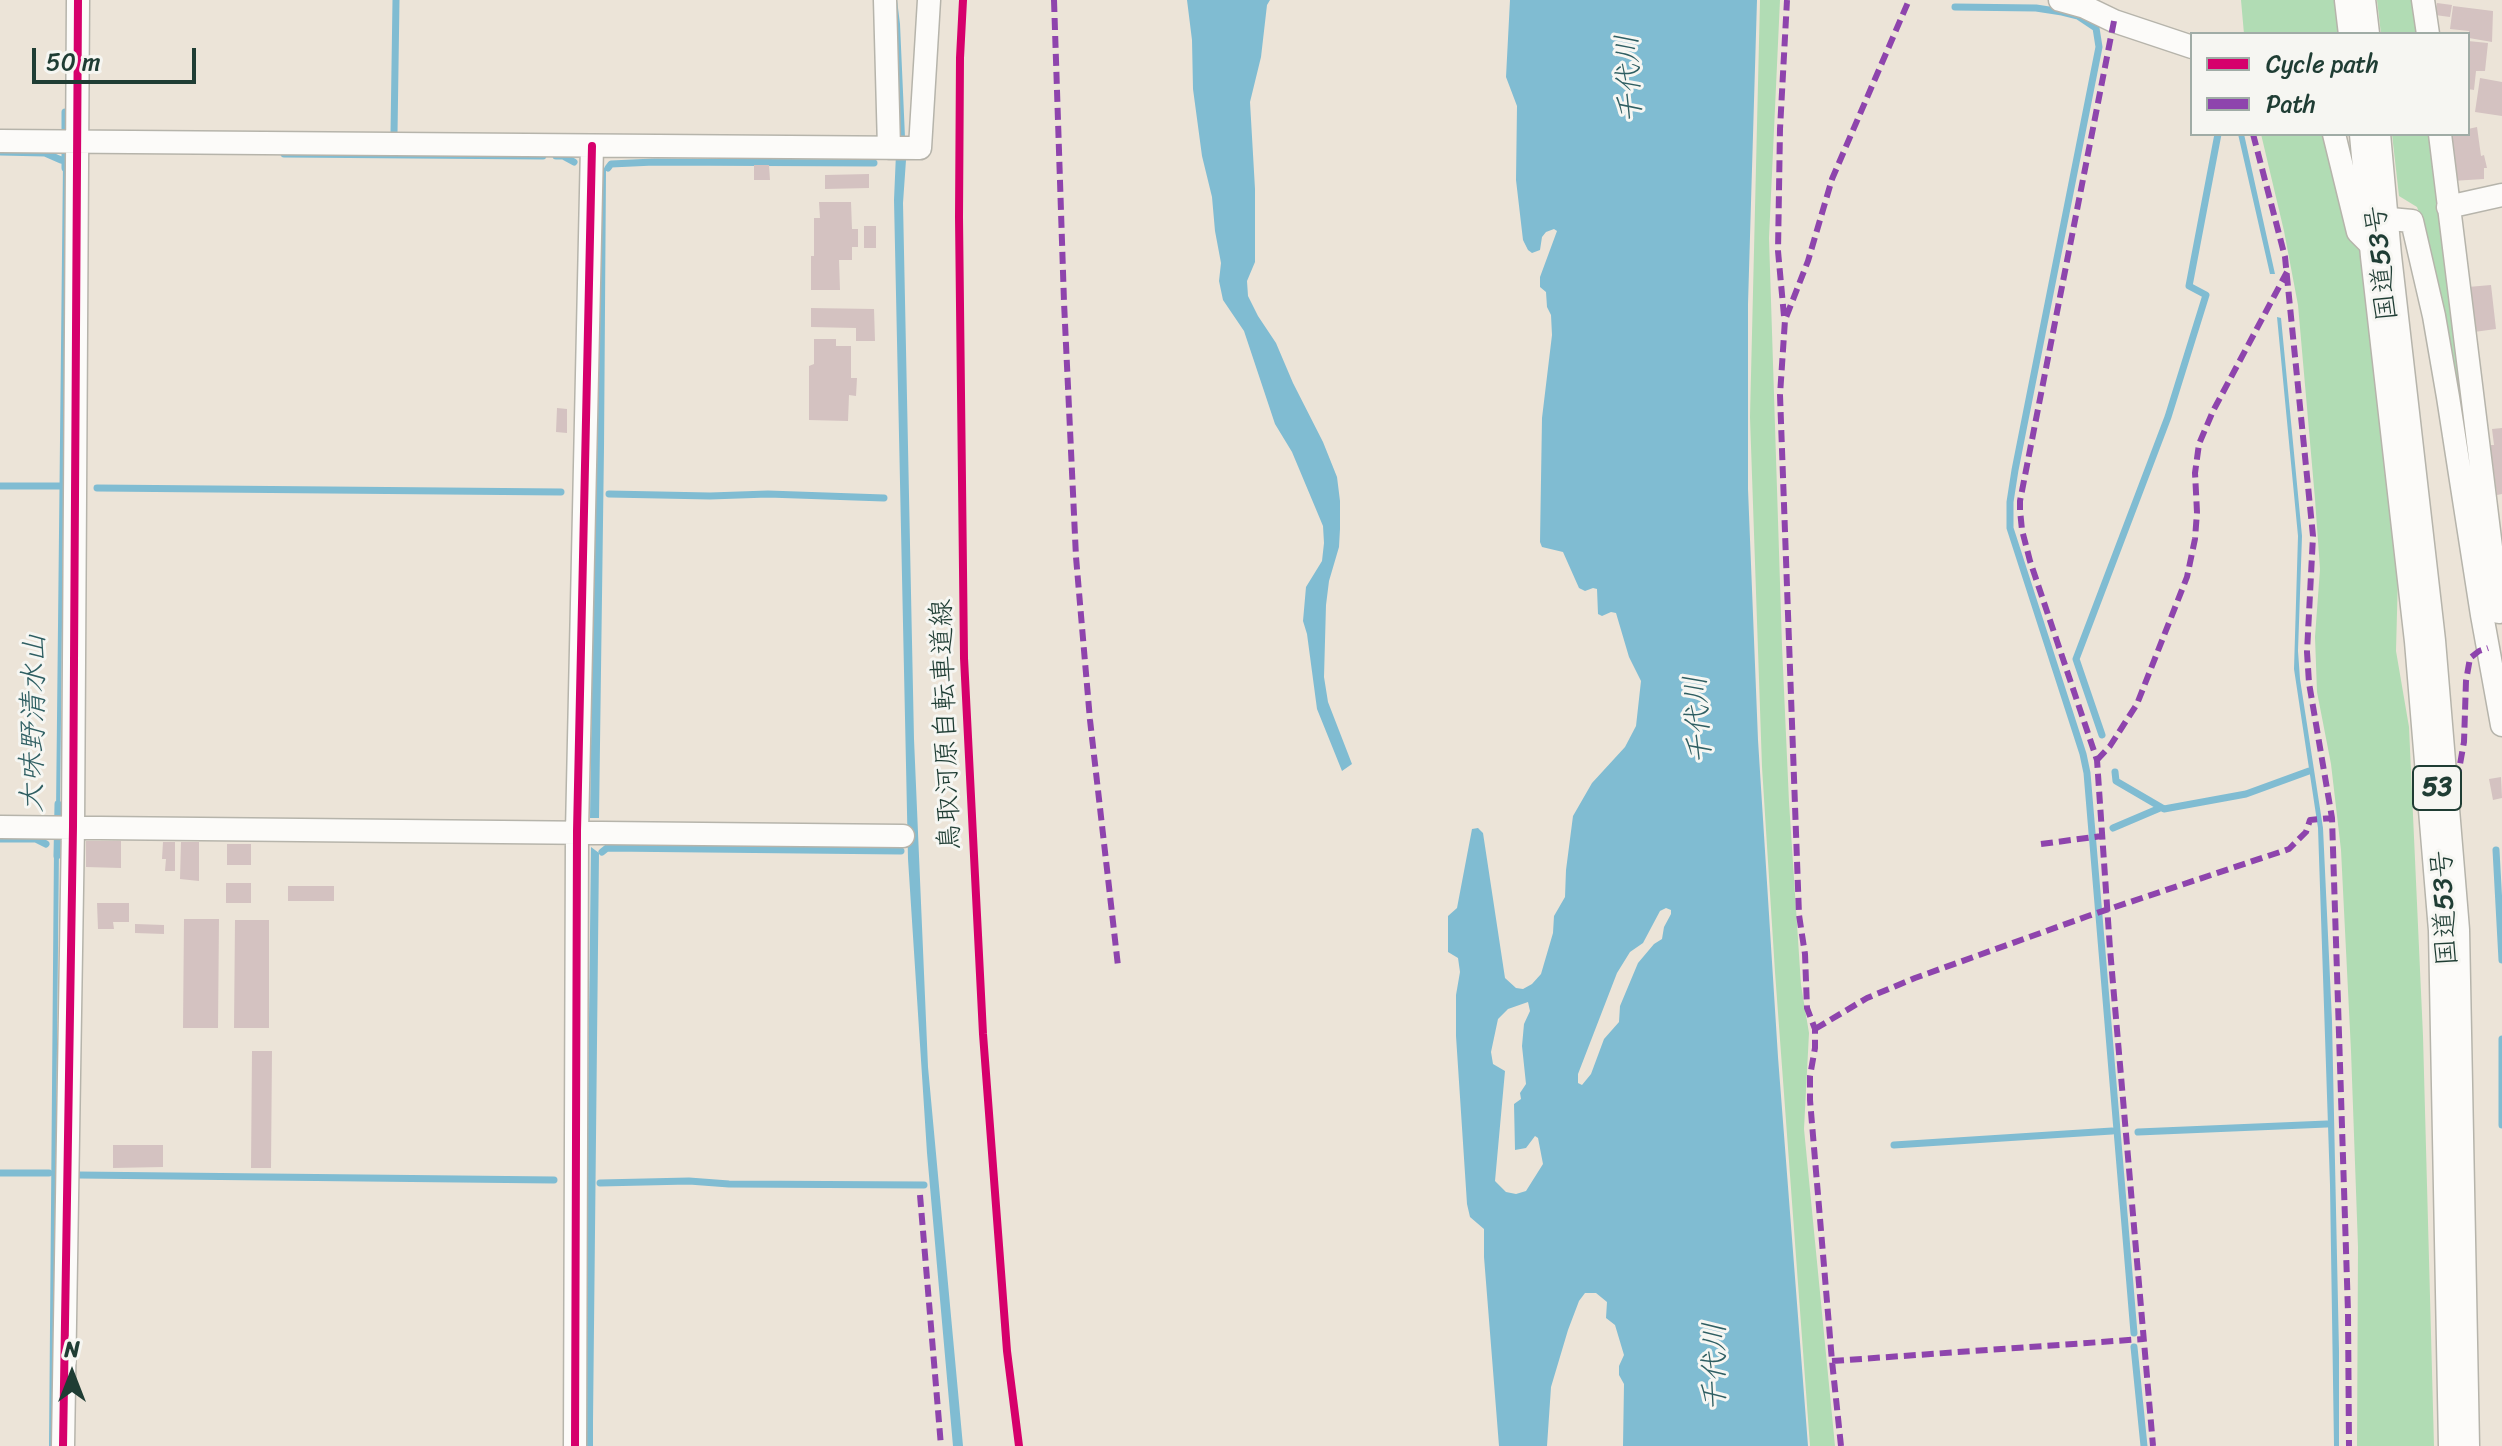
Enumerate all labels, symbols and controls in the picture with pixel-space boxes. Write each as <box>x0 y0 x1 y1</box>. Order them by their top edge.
scale bar <box>36 32 200 82</box>
legend <box>2190 32 2470 136</box>
water label: 千代川 <box>1611 33 1651 125</box>
text: 50 m <box>46 41 101 83</box>
text: Cycle path <box>2266 43 2379 85</box>
text: Path <box>2266 83 2316 125</box>
street label: 国道53号 <box>2360 203 2406 323</box>
street label: 鳥取河原自転車道線 <box>926 598 968 852</box>
water label: 大味野清水山 <box>15 633 55 813</box>
water label: 千代川 <box>1679 674 1721 766</box>
road number: 53 <box>2413 766 2461 810</box>
street label: 国道53号 <box>2426 849 2466 967</box>
water label: 千代川 <box>1698 1322 1734 1412</box>
text: N <box>64 1330 80 1369</box>
north arrow <box>32 1334 112 1414</box>

